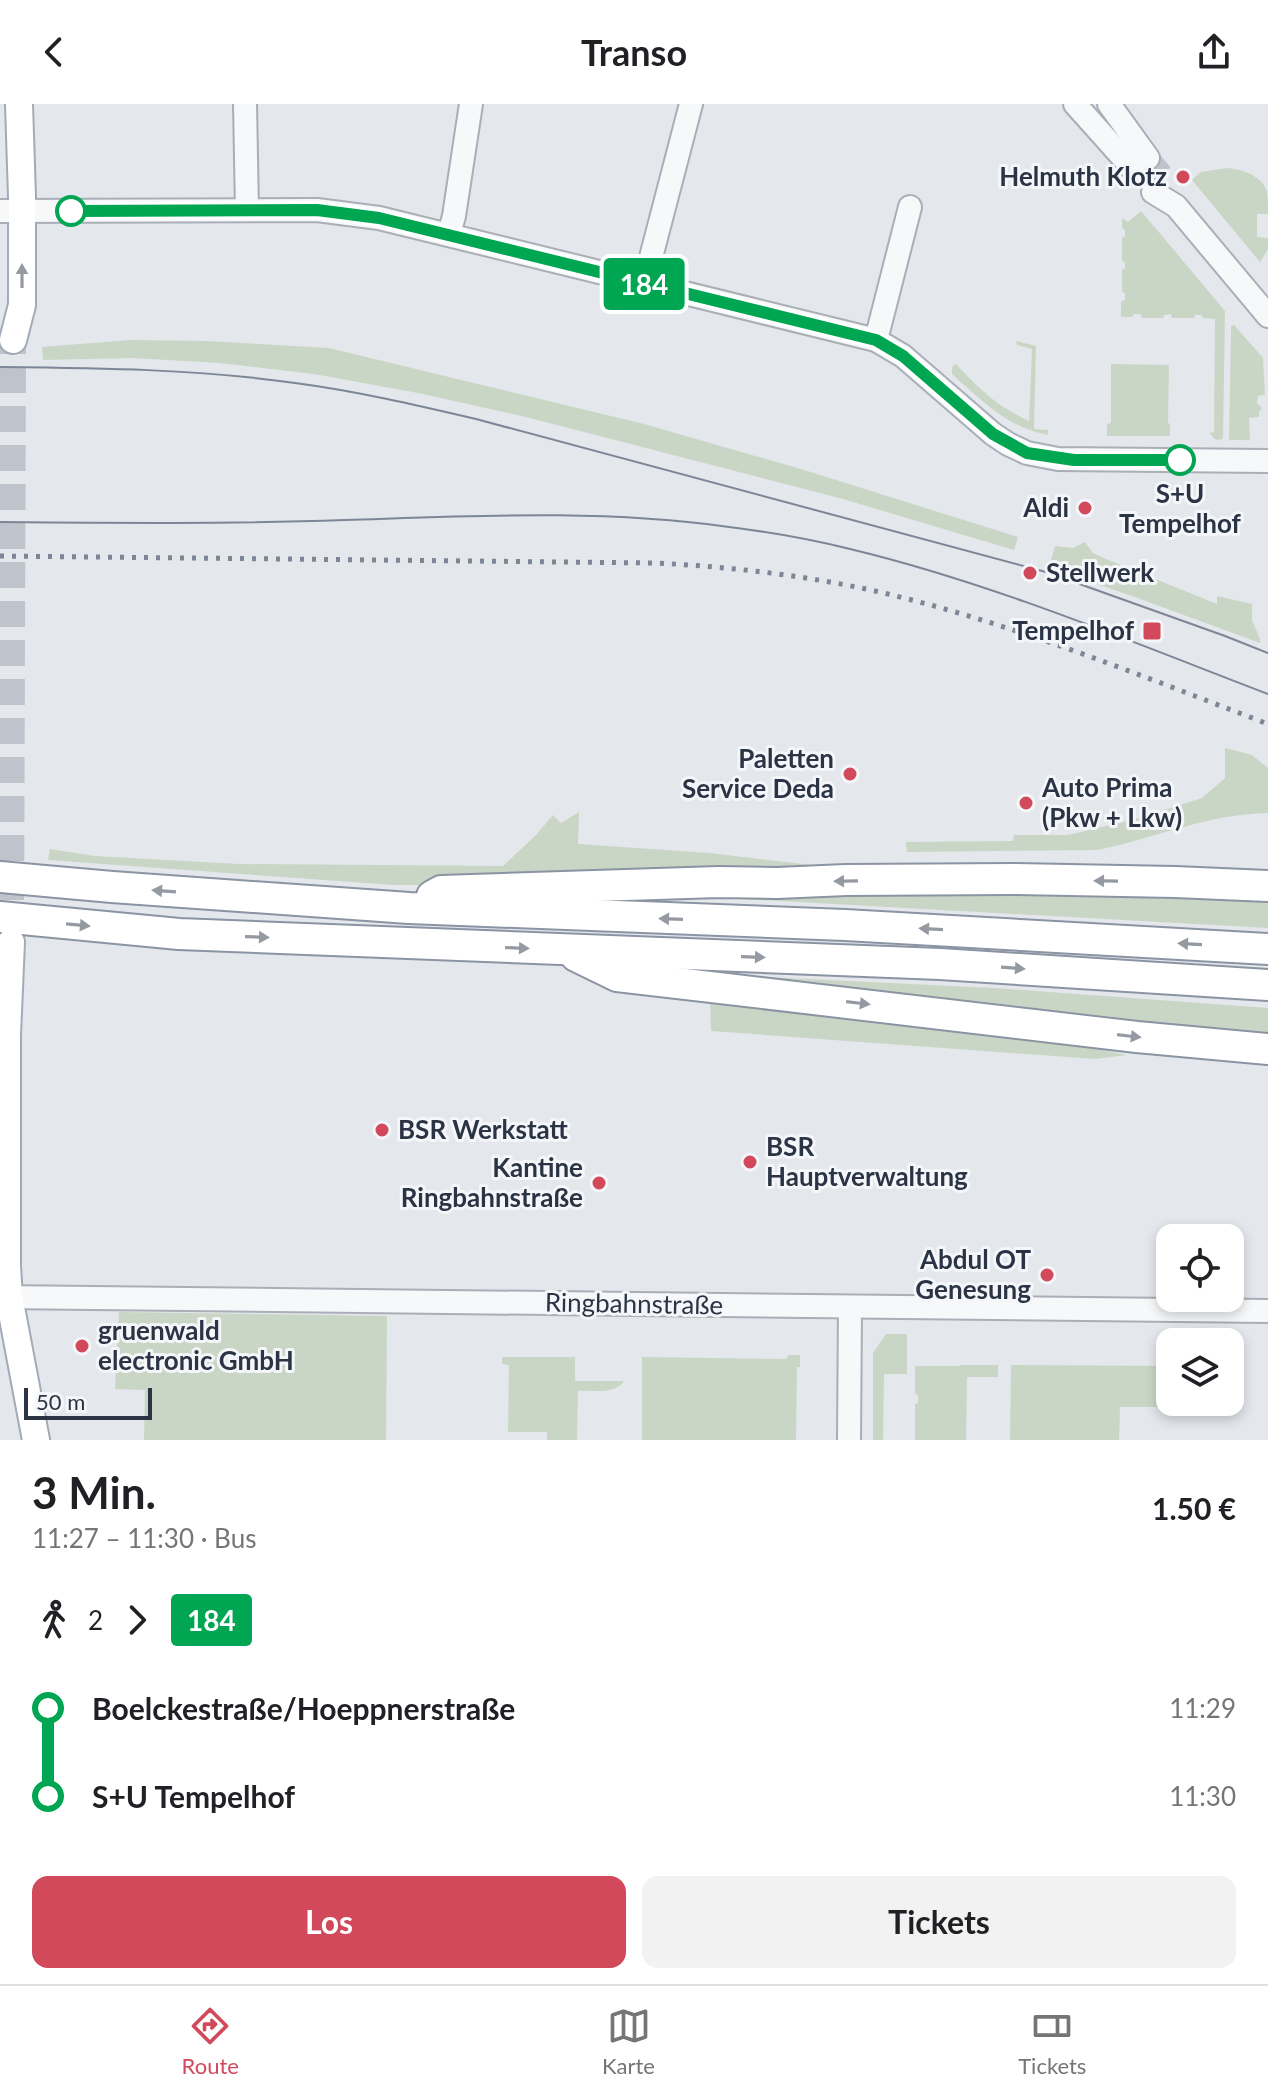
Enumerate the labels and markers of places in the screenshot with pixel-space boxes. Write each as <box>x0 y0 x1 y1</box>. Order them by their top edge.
place label: Helmuth Klotz <box>999 160 1167 192</box>
marker: Helmuth Klotz <box>1174 168 1192 186</box>
unlabelled marker <box>56 196 86 226</box>
marker: S+U Tempelhof <box>1165 445 1195 475</box>
place label: S+U Tempelhof <box>1119 477 1242 539</box>
place label: Aldi <box>1022 491 1069 523</box>
marker: Aldi <box>1076 499 1094 517</box>
place label: Stellwerk <box>1046 556 1154 588</box>
marker: Stellwerk <box>1021 564 1039 582</box>
place label: Tempelhof <box>1012 614 1135 646</box>
marker: Tempelhof <box>1141 620 1163 642</box>
place label: Paletten Service Deda <box>682 742 834 804</box>
marker: Paletten Service Deda <box>841 765 859 783</box>
place label: Auto Prima (Pkw + Lkw) <box>1041 771 1182 833</box>
marker: Auto Prima (Pkw + Lkw) <box>1017 794 1035 812</box>
place label: BSR Werkstatt <box>398 1113 569 1145</box>
marker: BSR Werkstatt <box>373 1121 391 1139</box>
place label: BSR Hauptverwaltung <box>766 1130 968 1192</box>
place label: Kantine Ringbahnstraße <box>401 1151 583 1213</box>
marker: BSR Hauptverwaltung <box>741 1153 759 1171</box>
marker: Kantine Ringbahnstraße <box>590 1174 608 1192</box>
place label: Abdul OT Genesung <box>915 1243 1031 1305</box>
marker: Abdul OT Genesung <box>1038 1266 1056 1284</box>
place label: gruenwald electronic GmbH <box>98 1314 294 1376</box>
marker: gruenwald electronic GmbH <box>73 1337 91 1355</box>

